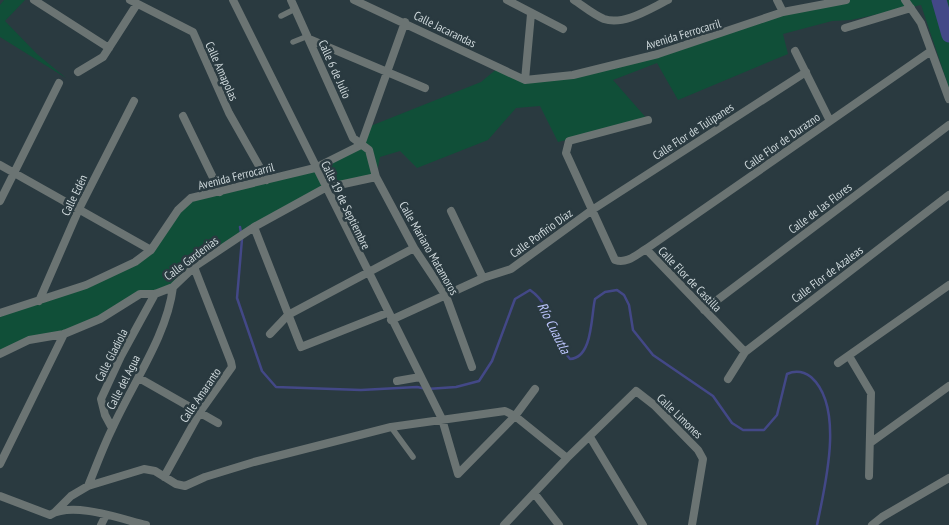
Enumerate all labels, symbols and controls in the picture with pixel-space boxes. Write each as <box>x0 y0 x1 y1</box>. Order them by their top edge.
street label: Calle Jacarandas <box>411 7 479 51</box>
street label: Avenida Ferrocarril <box>643 15 723 53</box>
street label: Calle 6 de Julio <box>315 37 355 101</box>
street label: Calle Amapolas <box>202 39 242 103</box>
street label: Calle Flor de Tulipanes <box>650 99 736 163</box>
street label: Calle Flor de Durazno <box>741 109 823 173</box>
street label: Calle 19 de Septiembre <box>318 158 374 252</box>
street label: Avenida Ferrocarril <box>196 159 276 193</box>
street label: Calle Edén <box>58 172 90 218</box>
street label: Calle de las Flores <box>785 179 855 237</box>
street label: Calle Mariano Matamoros <box>396 199 462 297</box>
street label: Calle Porfirio Díaz <box>507 205 575 261</box>
street label: Calle Gardenias <box>161 233 221 283</box>
street label: Calle Flor de Azaleas <box>788 242 866 306</box>
street label: Calle Flor de Castilla <box>655 243 725 315</box>
water label: Río Cuautla <box>533 299 575 358</box>
street label: Calle Gladiola <box>91 326 131 384</box>
street label: Calle del Agua <box>103 352 143 412</box>
street label: Calle Amaranto <box>176 365 224 425</box>
street label: Calle Limones <box>654 390 706 442</box>

